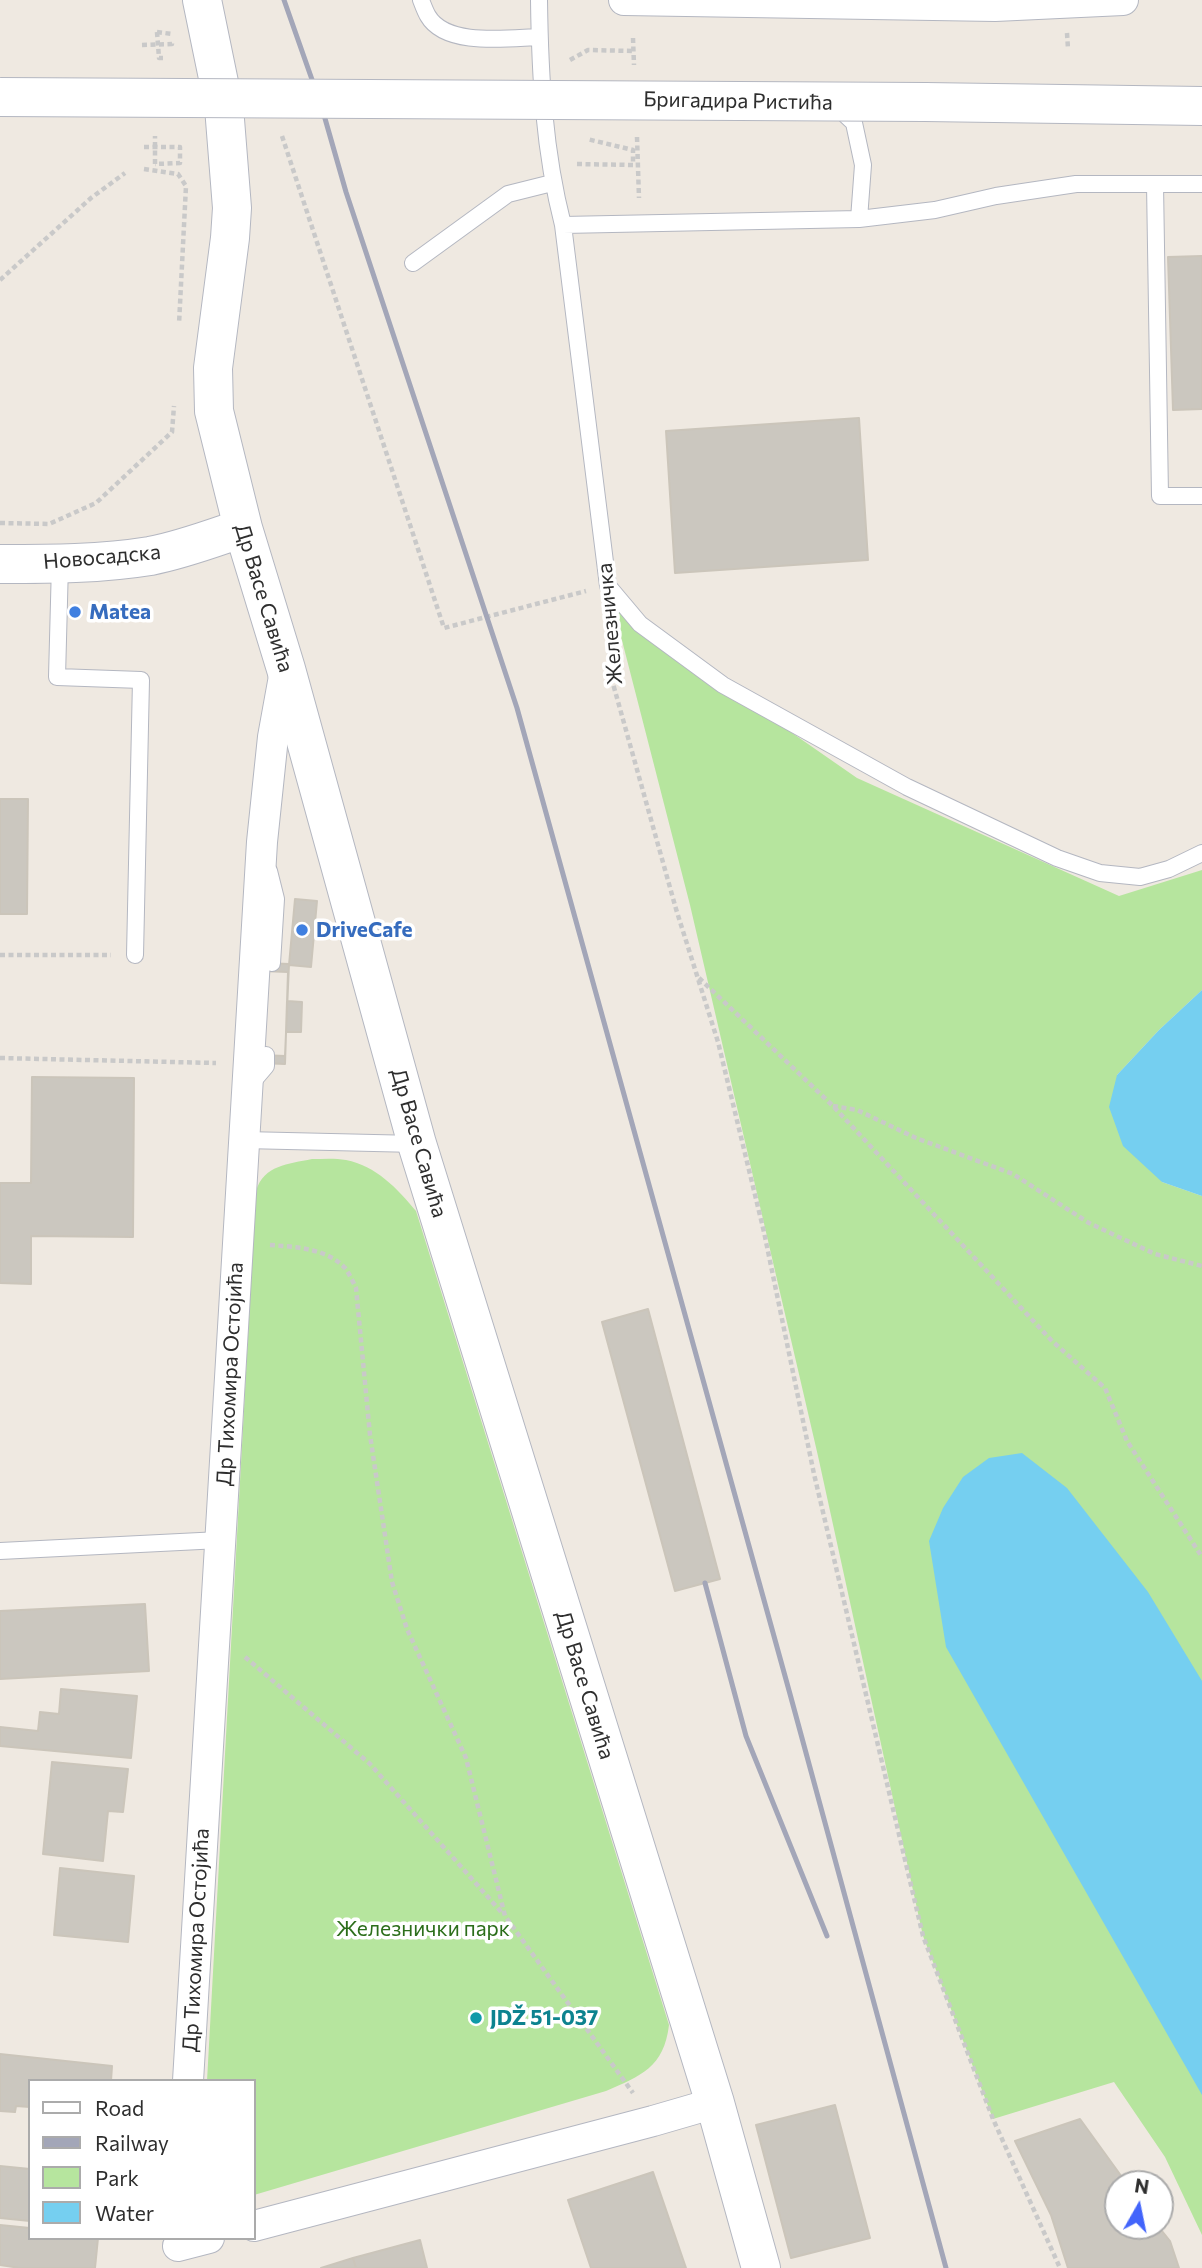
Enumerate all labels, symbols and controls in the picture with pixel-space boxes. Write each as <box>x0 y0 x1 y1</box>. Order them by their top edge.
street label: Бригадира Ристића <box>643 87 833 115</box>
street label: Др Васе Савића <box>229 521 299 675</box>
street label: Новосадска <box>42 539 162 575</box>
street label: Железничка <box>592 562 628 686</box>
place label: Matea <box>89 599 151 625</box>
marker: Matea <box>67 604 83 620</box>
place label: DriveCafe <box>316 917 413 943</box>
marker: DriveCafe <box>294 922 310 938</box>
street label: Др Васе Савића <box>386 1065 452 1221</box>
street label: Др Тихомира Остојића <box>212 1262 248 1486</box>
street label: Др Васе Савића <box>550 1608 620 1762</box>
street label: Др Тихомира Остојића <box>178 1828 214 2052</box>
park label: Железнички парк <box>336 1916 510 1942</box>
place label: JDŽ 51-037 <box>490 2005 598 2031</box>
marker: JDŽ 51-037 <box>468 2010 484 2026</box>
legend <box>28 2079 256 2240</box>
text: Road <box>95 2095 144 2120</box>
text: Railway <box>95 2130 169 2155</box>
text: Park <box>95 2165 139 2190</box>
north arrow <box>1104 2170 1174 2240</box>
text: N <box>1133 2173 1151 2198</box>
text: Water <box>95 2200 154 2225</box>

